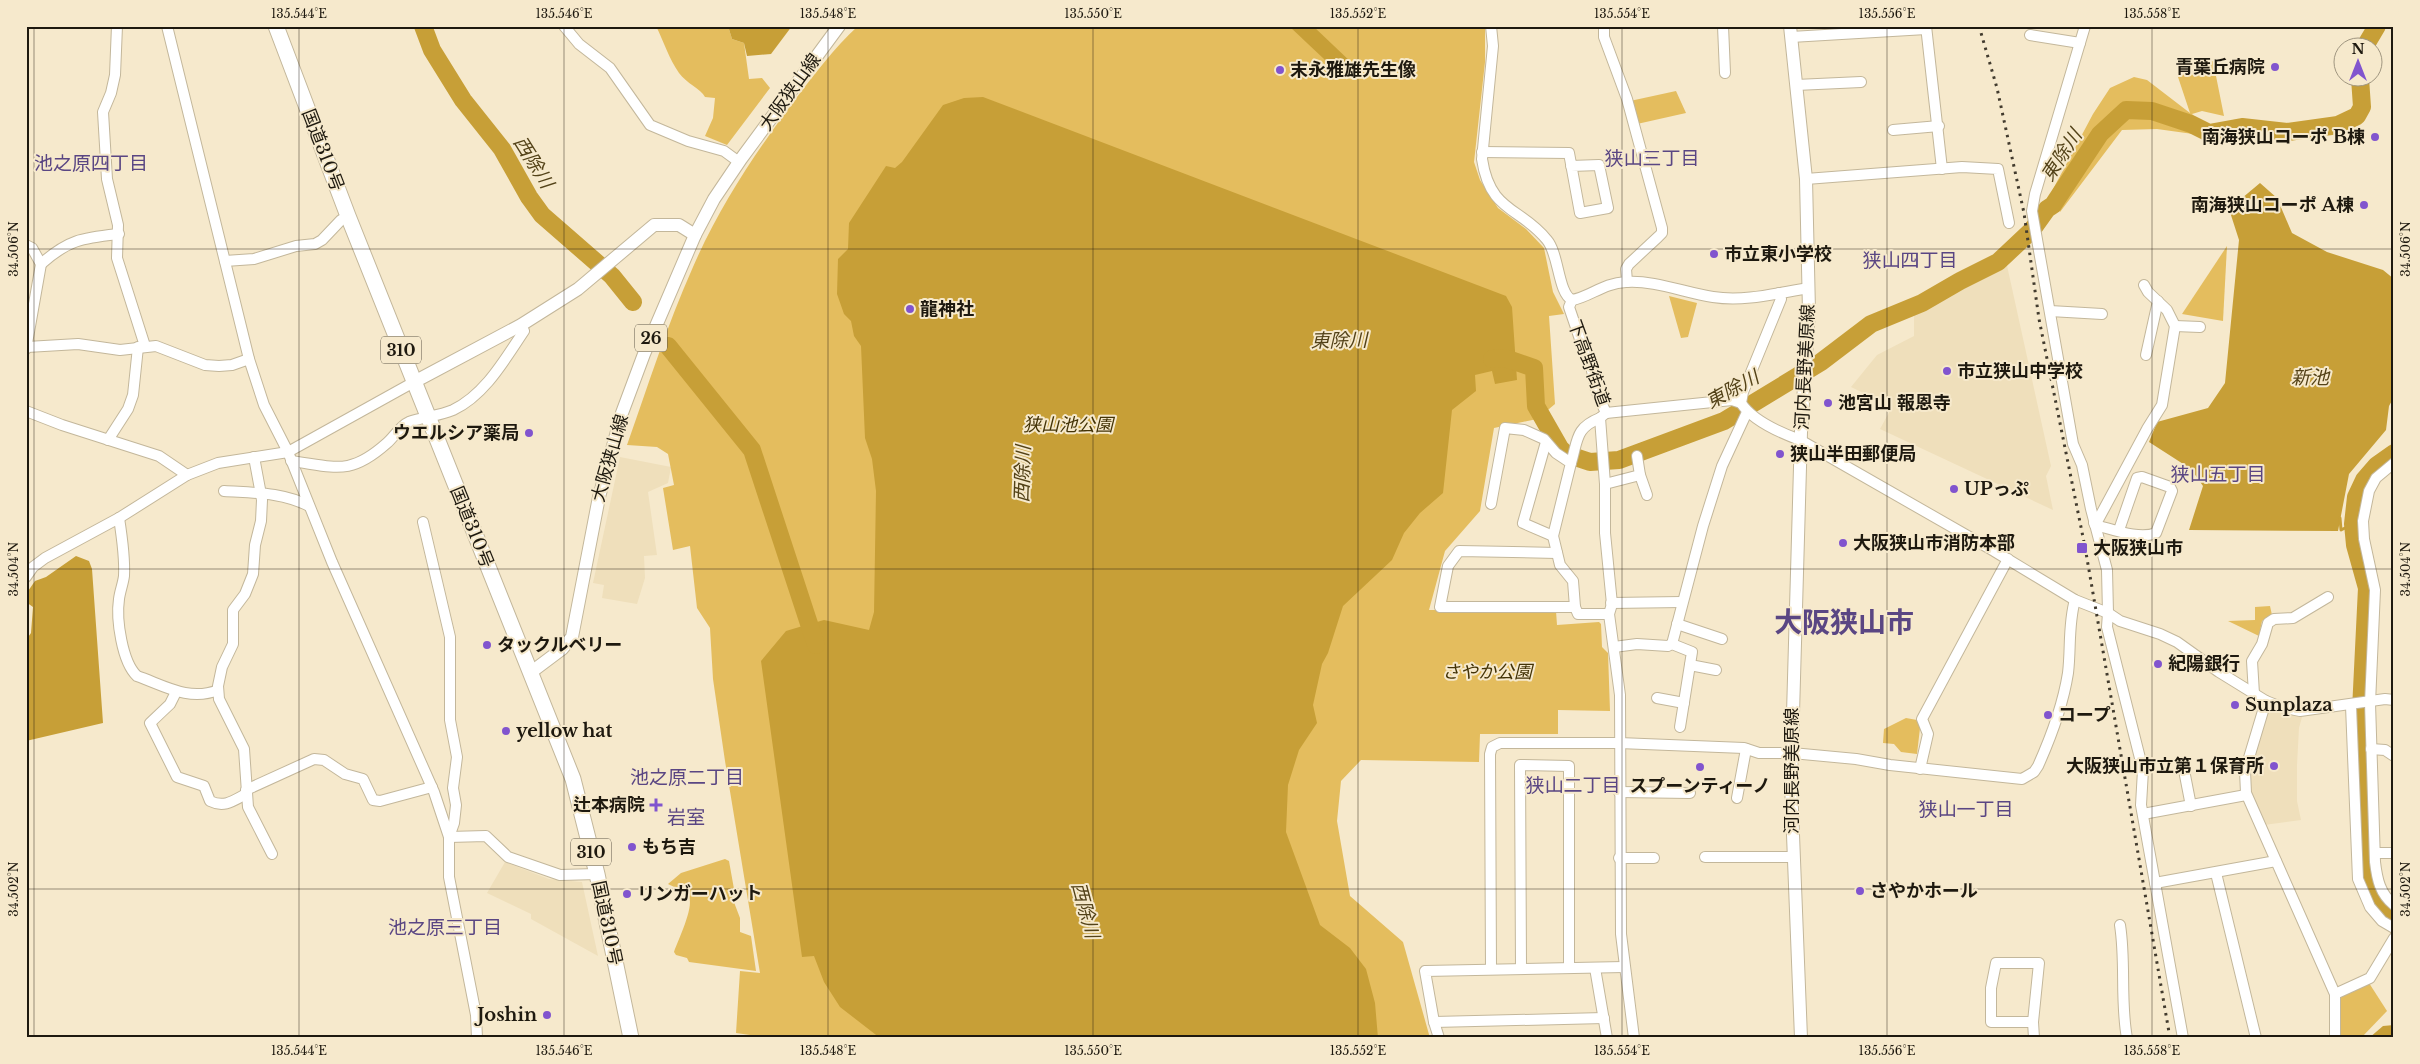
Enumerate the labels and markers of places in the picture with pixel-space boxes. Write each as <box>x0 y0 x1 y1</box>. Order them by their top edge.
place label: 青葉丘病院 <box>2175 56 2265 78</box>
place label: 末永雅雄先生像 <box>1290 59 1416 81</box>
marker: 青葉丘病院 <box>2269 61 2281 73</box>
marker: 末永雅雄先生像 <box>1274 64 1286 76</box>
place label: 南海狭山コーポ B棟 <box>2202 126 2365 148</box>
marker: 南海狭山コーポ B棟 <box>2369 131 2381 143</box>
place label: 南海狭山コーポ A棟 <box>2191 194 2354 216</box>
marker: 南海狭山コーポ A棟 <box>2358 199 2370 211</box>
place label: 市立東小学校 <box>1724 243 1832 265</box>
marker: 市立東小学校 <box>1708 248 1720 260</box>
place label: 龍神社 <box>920 298 974 320</box>
marker: 龍神社 <box>904 303 916 315</box>
place label: 市立狭山中学校 <box>1957 360 2083 382</box>
marker: 市立狭山中学校 <box>1941 365 1953 377</box>
place label: 池宮山 報恩寺 <box>1838 392 1951 414</box>
marker: 池宮山 報恩寺 <box>1822 397 1834 409</box>
place label: ウエルシア薬局 <box>393 422 519 444</box>
marker: ウエルシア薬局 <box>523 427 535 439</box>
place label: 狭山半田郵便局 <box>1790 443 1916 465</box>
marker: 狭山半田郵便局 <box>1774 448 1786 460</box>
place label: UPっぷ <box>1964 478 2029 500</box>
marker: UPっぷ <box>1948 483 1960 495</box>
place label: 大阪狭山市消防本部 <box>1853 532 2015 554</box>
marker: 大阪狭山市消防本部 <box>1837 537 1849 549</box>
place label: 大阪狭山市 <box>2093 537 2183 559</box>
marker: 大阪狭山市 <box>2075 541 2089 555</box>
place label: タックルベリー <box>497 634 622 656</box>
marker: タックルベリー <box>481 639 493 651</box>
place label: 紀陽銀行 <box>2168 653 2240 675</box>
marker: 紀陽銀行 <box>2152 658 2164 670</box>
place label: Sunplaza <box>2245 694 2333 716</box>
marker: Sunplaza <box>2229 699 2241 711</box>
place label: コープ <box>2058 704 2111 726</box>
marker: コープ <box>2042 709 2054 721</box>
place label: yellow hat <box>516 720 613 742</box>
marker: yellow hat <box>500 725 512 737</box>
place label: 大阪狭山市立第１保育所 <box>2066 755 2264 777</box>
marker: 大阪狭山市立第１保育所 <box>2268 760 2280 772</box>
marker: スプーンティーノ <box>1694 761 1706 773</box>
place label: スプーンティーノ <box>1630 775 1770 797</box>
place label: 辻本病院 <box>573 794 645 816</box>
marker: 辻本病院 <box>649 798 663 812</box>
place label: もち吉 <box>642 836 696 858</box>
marker: もち吉 <box>626 841 638 853</box>
place label: さやかホール <box>1870 880 1978 902</box>
place label: リンガーハット <box>637 883 763 905</box>
marker: さやかホール <box>1854 885 1866 897</box>
marker: リンガーハット <box>621 888 633 900</box>
place label: Joshin <box>473 1004 537 1026</box>
marker: Joshin <box>541 1009 553 1021</box>

